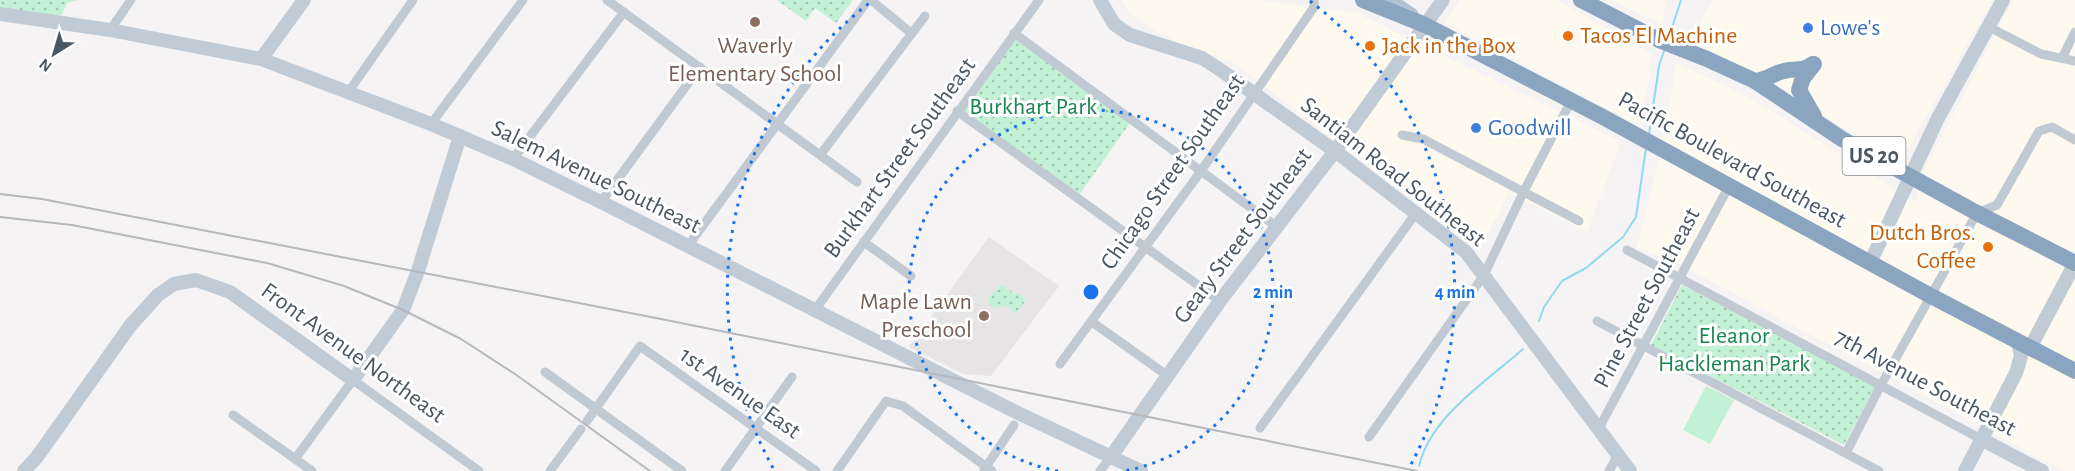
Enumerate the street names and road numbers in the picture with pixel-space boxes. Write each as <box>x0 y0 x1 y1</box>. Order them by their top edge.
street label: Burkhart Street Southeast <box>820 53 981 262</box>
street label: Chicago Street Southeast <box>1097 70 1250 274</box>
street label: Pacific Boulevard Southeast <box>1614 87 1850 233</box>
street label: Santiam Road Southeast <box>1296 93 1490 252</box>
street label: Salem Avenue Southeast <box>488 116 705 238</box>
road number: US 20 <box>1842 137 1906 175</box>
street label: Geary Street Southeast <box>1170 144 1317 328</box>
street label: Pine Street Southeast <box>1589 204 1705 392</box>
street label: Front Avenue Northeast <box>257 278 450 428</box>
street label: 7th Avenue Southeast <box>1830 325 2020 441</box>
street label: 1st Avenue East <box>675 343 805 444</box>

